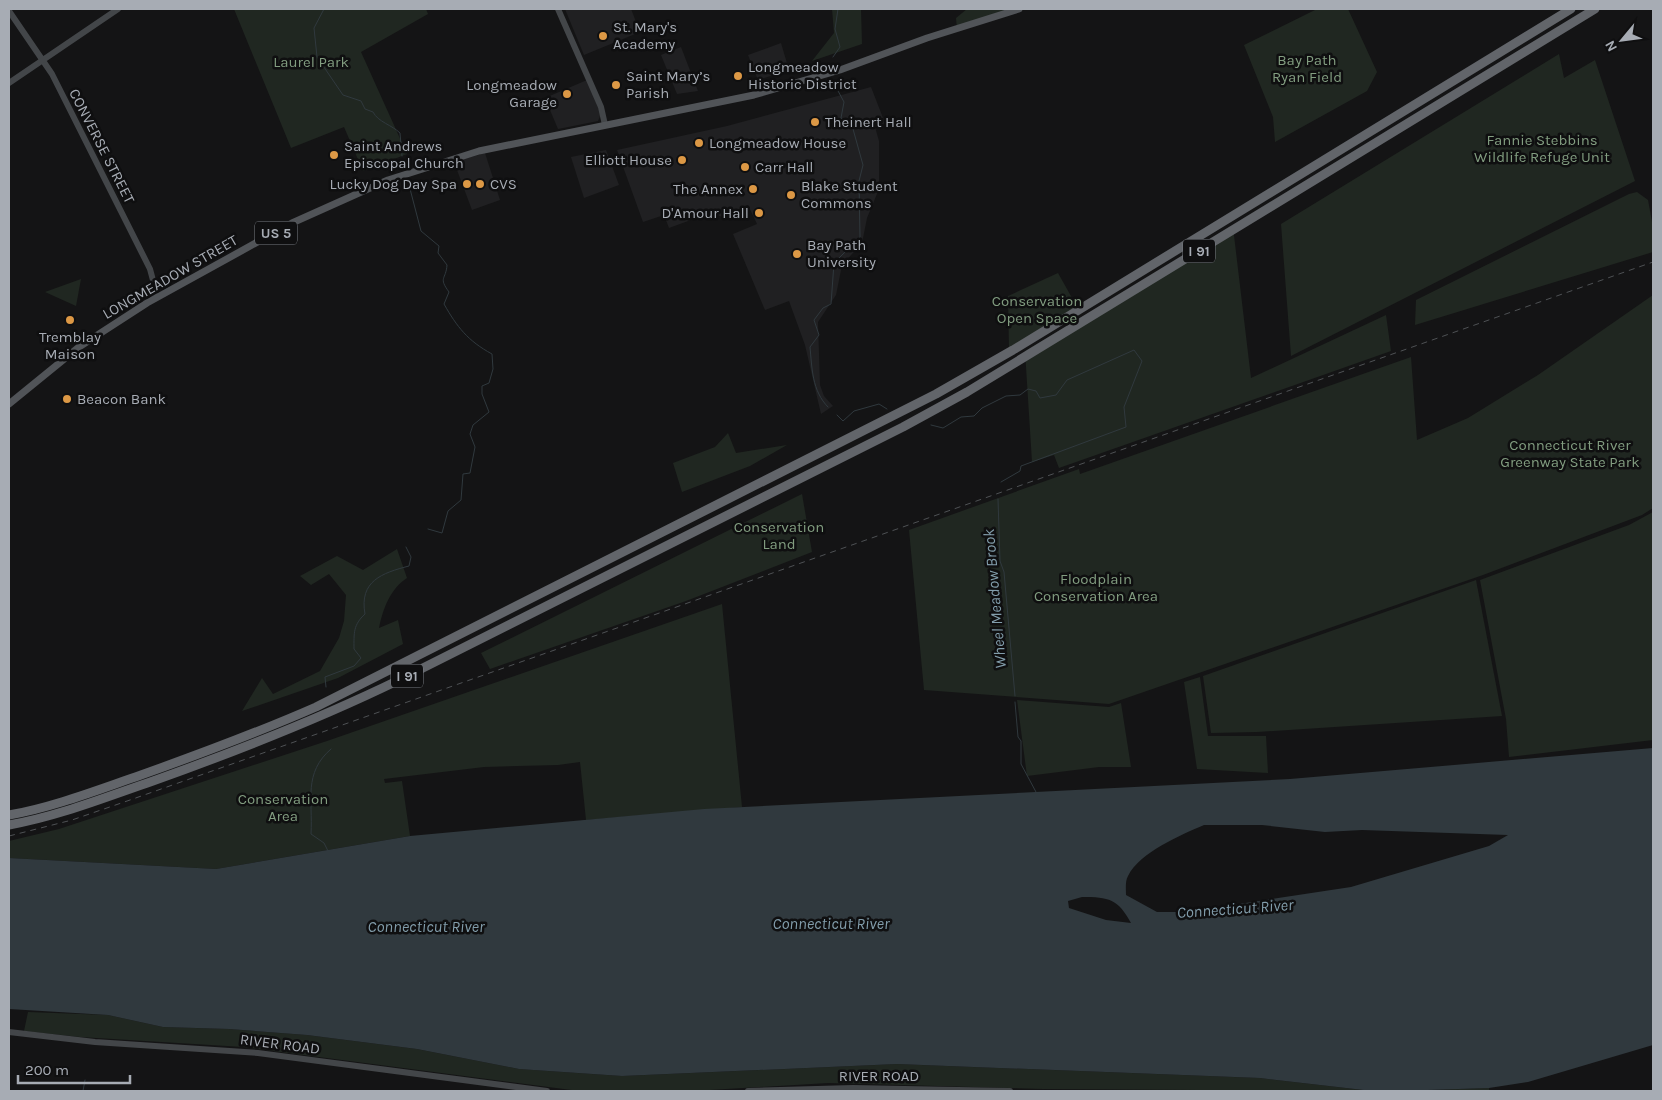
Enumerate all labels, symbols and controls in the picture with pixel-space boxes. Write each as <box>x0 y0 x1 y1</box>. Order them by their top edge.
north arrow <box>1597 15 1647 65</box>
place label: St. Mary's Academy <box>613 18 677 53</box>
marker: St. Mary's Academy <box>597 30 609 42</box>
text: N <box>1601 38 1621 55</box>
park label: Bay Path Ryan Field <box>1272 51 1342 86</box>
park label: Laurel Park <box>273 53 349 71</box>
place label: Longmeadow Historic District <box>748 58 857 93</box>
place label: Saint Mary’s Parish <box>626 67 711 102</box>
marker: Longmeadow Historic District <box>732 70 744 82</box>
place label: Longmeadow Garage <box>466 76 557 111</box>
marker: Saint Mary’s Parish <box>610 79 622 91</box>
street label: CONVERSE STREET <box>65 86 139 207</box>
marker: Longmeadow Garage <box>561 88 573 100</box>
place label: Theinert Hall <box>825 113 912 131</box>
marker: Theinert Hall <box>809 116 821 128</box>
park label: Fannie Stebbins Wildlife Refuge Unit <box>1474 131 1610 166</box>
place label: Longmeadow House <box>709 134 846 152</box>
place label: Saint Andrews Episcopal Church <box>344 137 464 172</box>
marker: Longmeadow House <box>693 137 705 149</box>
marker: Saint Andrews Episcopal Church <box>328 149 340 161</box>
place label: Elliott House <box>585 151 672 169</box>
marker: Elliott House <box>676 154 688 166</box>
place label: Carr Hall <box>755 158 814 176</box>
marker: Carr Hall <box>739 161 751 173</box>
place label: Lucky Dog Day Spa <box>329 175 457 193</box>
place label: CVS <box>490 175 517 193</box>
place label: Blake Student Commons <box>801 177 898 212</box>
marker: Lucky Dog Day Spa <box>461 178 473 190</box>
marker: CVS <box>474 178 486 190</box>
place label: The Annex <box>673 180 743 198</box>
marker: The Annex <box>747 183 759 195</box>
marker: Blake Student Commons <box>785 189 797 201</box>
place label: D'Amour Hall <box>661 204 749 222</box>
marker: D'Amour Hall <box>753 207 765 219</box>
road number: US 5 <box>255 222 297 244</box>
street label: LONGMEADOW STREET <box>99 231 241 323</box>
place label: Bay Path University <box>807 236 876 271</box>
road number: I 91 <box>1183 240 1215 262</box>
marker: Bay Path University <box>791 248 803 260</box>
park label: Conservation Open Space <box>992 292 1082 327</box>
marker: Tremblay Maison <box>64 314 76 326</box>
place label: Tremblay Maison <box>39 328 101 363</box>
place label: Beacon Bank <box>77 390 166 408</box>
marker: Beacon Bank <box>61 393 73 405</box>
park label: Connecticut River Greenway State Park <box>1500 436 1640 471</box>
park label: Conservation Land <box>734 518 824 553</box>
water label: Wheel Meadow Brook <box>979 527 1010 670</box>
park label: Floodplain Conservation Area <box>1034 570 1158 605</box>
road number: I 91 <box>391 664 423 688</box>
park label: Conservation Area <box>238 790 328 825</box>
water label: Connecticut River <box>1176 895 1294 922</box>
water label: Connecticut River <box>773 914 890 933</box>
water label: Connecticut River <box>368 917 485 936</box>
street label: RIVER ROAD <box>239 1030 321 1058</box>
scale bar <box>18 1052 130 1084</box>
text: 200 m <box>25 1061 69 1079</box>
street label: RIVER ROAD <box>839 1067 919 1085</box>

